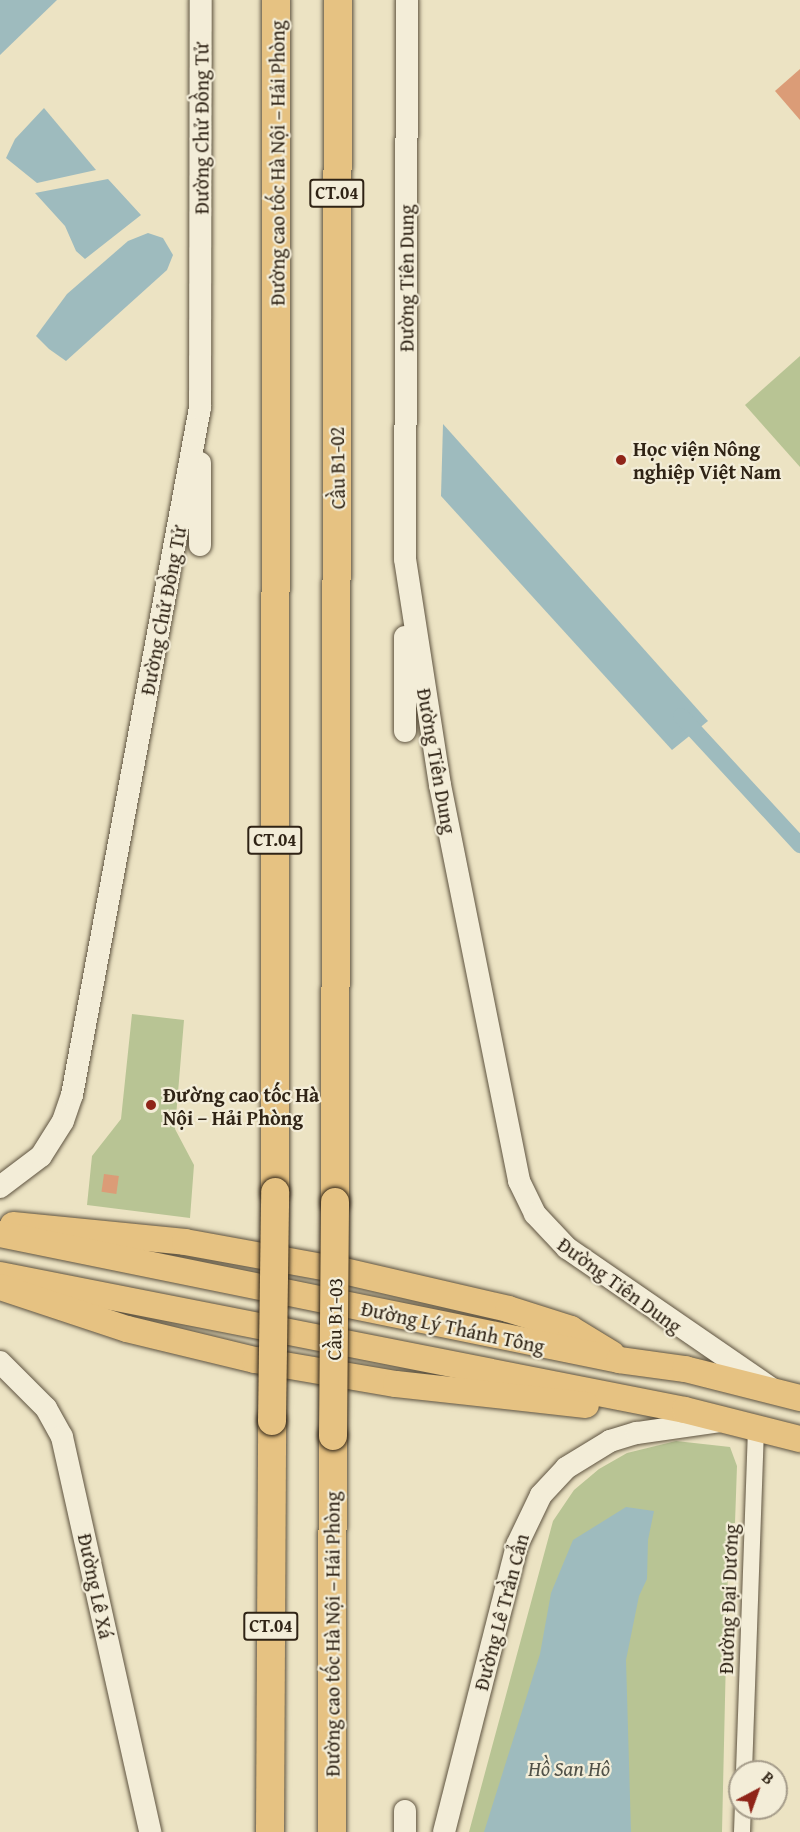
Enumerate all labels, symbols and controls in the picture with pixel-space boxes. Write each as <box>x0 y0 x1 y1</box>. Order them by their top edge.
street label: Đường cao tốc Hà Nội – Hải Phòng <box>265 20 289 306</box>
street label: Đường Chử Đồng Tử <box>189 42 213 214</box>
road number: CT.04 <box>308 178 366 208</box>
street label: Đường Tiên Dung <box>394 204 418 352</box>
street label: Cầu B1-02 <box>324 426 350 510</box>
place label: Học viện Nông nghiệp Việt Nam <box>633 436 781 483</box>
marker: Học viện Nông nghiệp Việt Nam <box>614 453 628 467</box>
street label: Đường Chử Đồng Tử <box>135 523 191 697</box>
street label: Đường Tiên Dung <box>412 686 462 836</box>
road number: CT.04 <box>246 825 304 855</box>
place label: Đường cao tốc Hà Nội – Hải Phòng <box>163 1082 319 1129</box>
marker: Đường cao tốc Hà Nội – Hải Phòng <box>144 1098 158 1112</box>
street label: Đường Tiên Dung <box>553 1232 687 1338</box>
street label: Cầu B1-03 <box>321 1277 347 1361</box>
street label: Đường Lý Thánh Tông <box>359 1296 547 1358</box>
street label: Đường cao tốc Hà Nội – Hải Phòng <box>320 1491 344 1777</box>
street label: Đường Đại Dương <box>713 1524 743 1674</box>
street label: Đường Lê Xá <box>73 1531 119 1641</box>
street label: Đường Lê Trần Cẩn <box>469 1531 533 1693</box>
road number: CT.04 <box>242 1611 300 1641</box>
water label: Hồ San Hô <box>528 1756 610 1782</box>
north arrow <box>728 1760 788 1820</box>
text: B <box>757 1766 780 1790</box>

